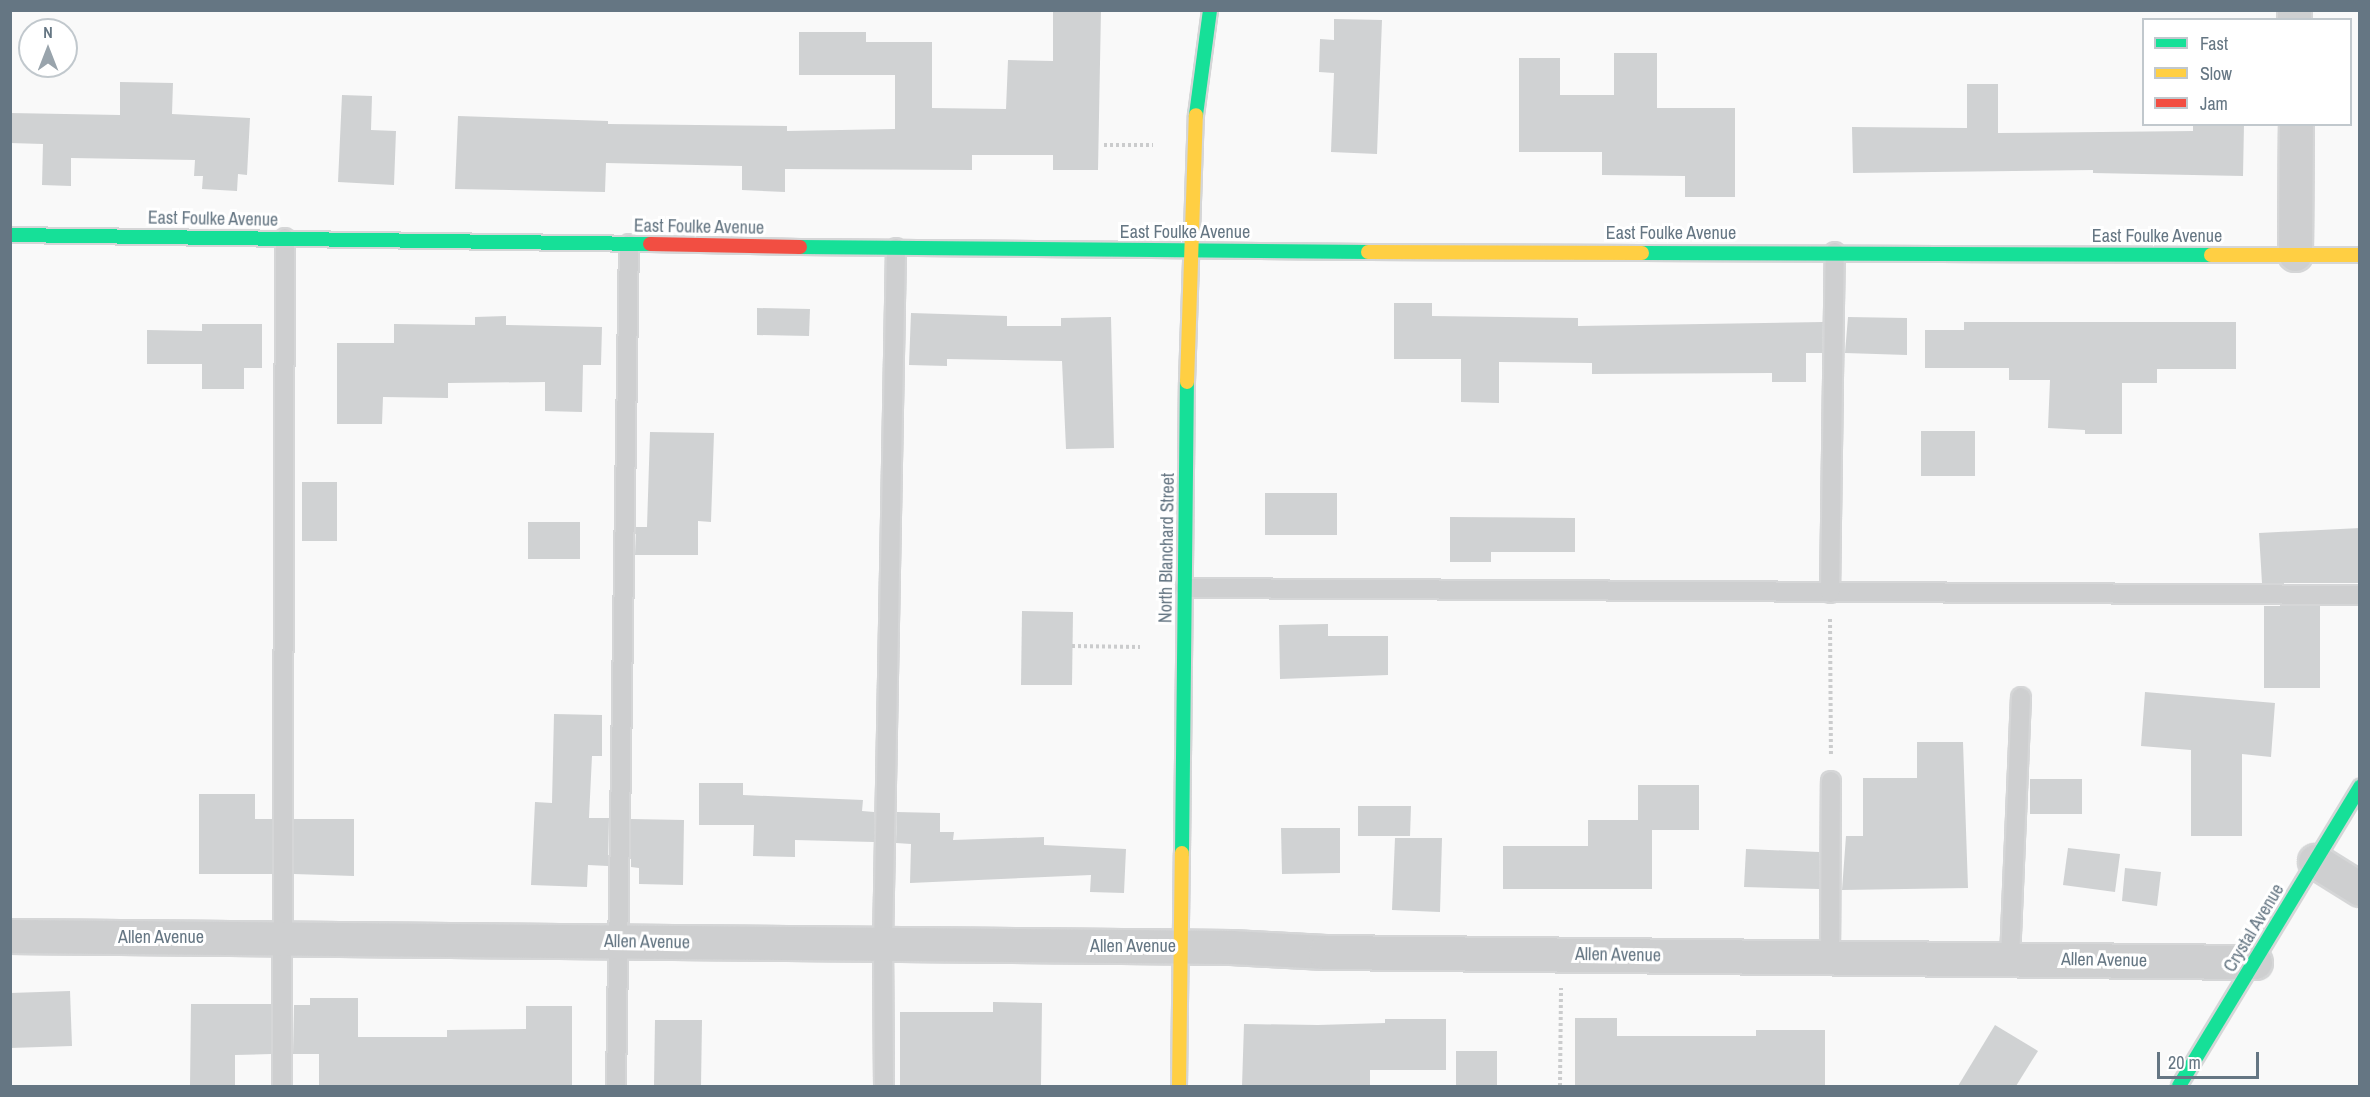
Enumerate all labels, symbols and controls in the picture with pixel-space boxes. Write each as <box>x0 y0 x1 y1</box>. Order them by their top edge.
north arrow <box>18 18 78 78</box>
legend <box>2142 18 2352 126</box>
text: N <box>43 21 53 43</box>
text: Fast <box>2200 31 2228 56</box>
text: Slow <box>2200 61 2232 86</box>
text: Jam <box>2200 91 2228 116</box>
street label: East Foulke Avenue <box>147 207 279 231</box>
street label: East Foulke Avenue <box>633 215 765 239</box>
street label: East Foulke Avenue <box>1119 221 1251 243</box>
street label: East Foulke Avenue <box>1605 222 1737 244</box>
street label: East Foulke Avenue <box>2091 225 2223 247</box>
street label: North Blanchard Street <box>1155 473 1179 623</box>
street label: Crystal Avenue <box>2219 880 2289 976</box>
street label: Allen Avenue <box>118 926 204 948</box>
street label: Allen Avenue <box>603 930 691 954</box>
street label: Allen Avenue <box>1090 935 1176 957</box>
street label: Allen Avenue <box>1574 943 1662 967</box>
street label: Allen Avenue <box>2060 948 2148 972</box>
scale bar <box>2160 1040 2262 1078</box>
text: 20 m <box>2168 1050 2201 1075</box>

